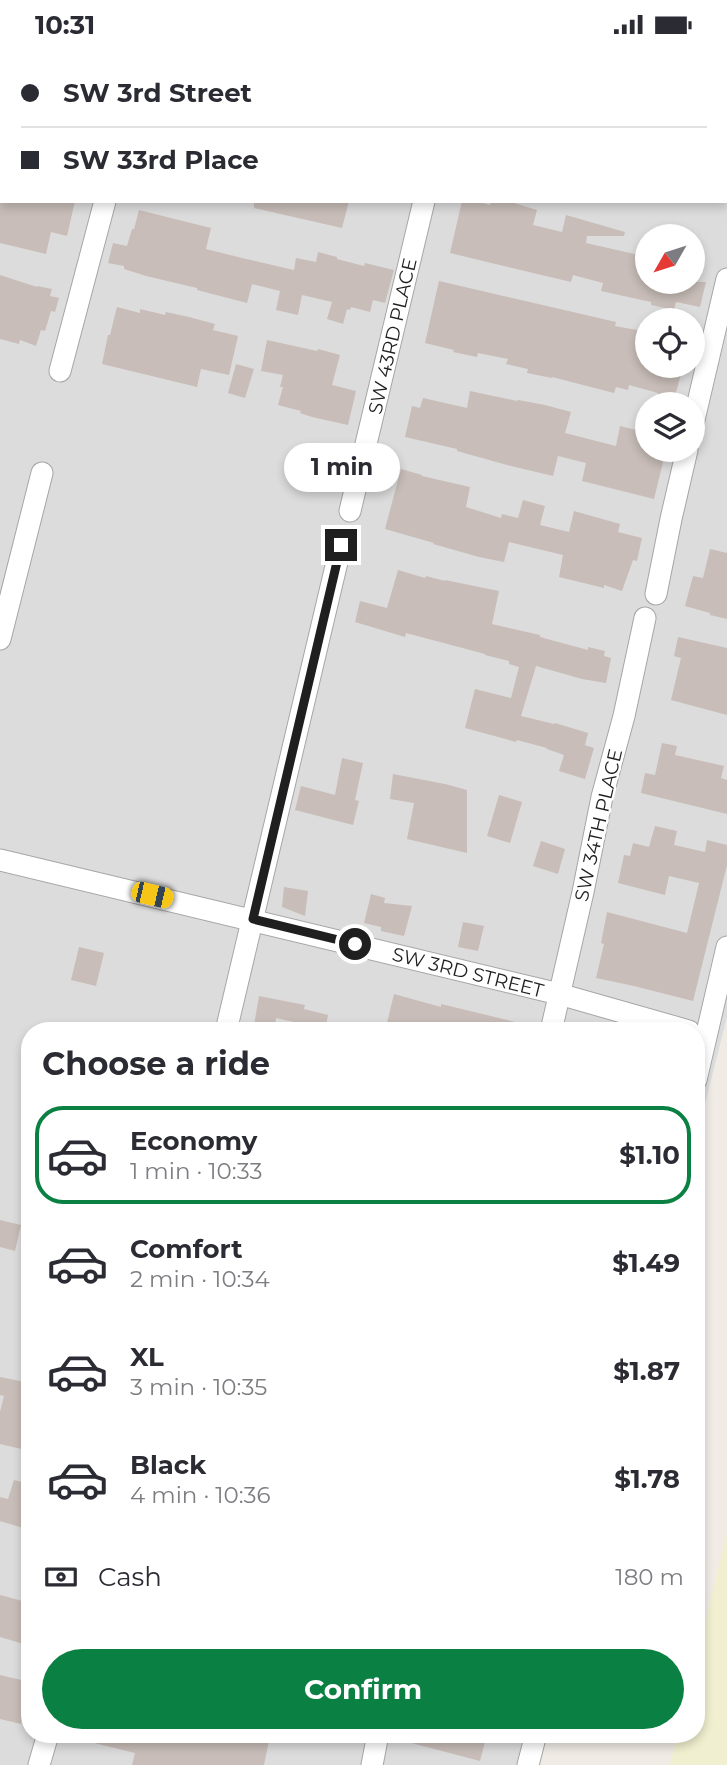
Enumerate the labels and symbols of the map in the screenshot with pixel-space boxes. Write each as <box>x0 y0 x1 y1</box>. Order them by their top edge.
north arrow <box>635 224 705 294</box>
street label: SW 43RD PLACE <box>363 256 422 416</box>
callout: 1 min <box>283 443 399 493</box>
route end <box>325 529 357 561</box>
street label: SW 34TH PLACE <box>570 747 627 904</box>
car <box>130 880 175 910</box>
route start <box>339 928 371 960</box>
street label: SW 3RD STREET <box>390 943 546 1002</box>

